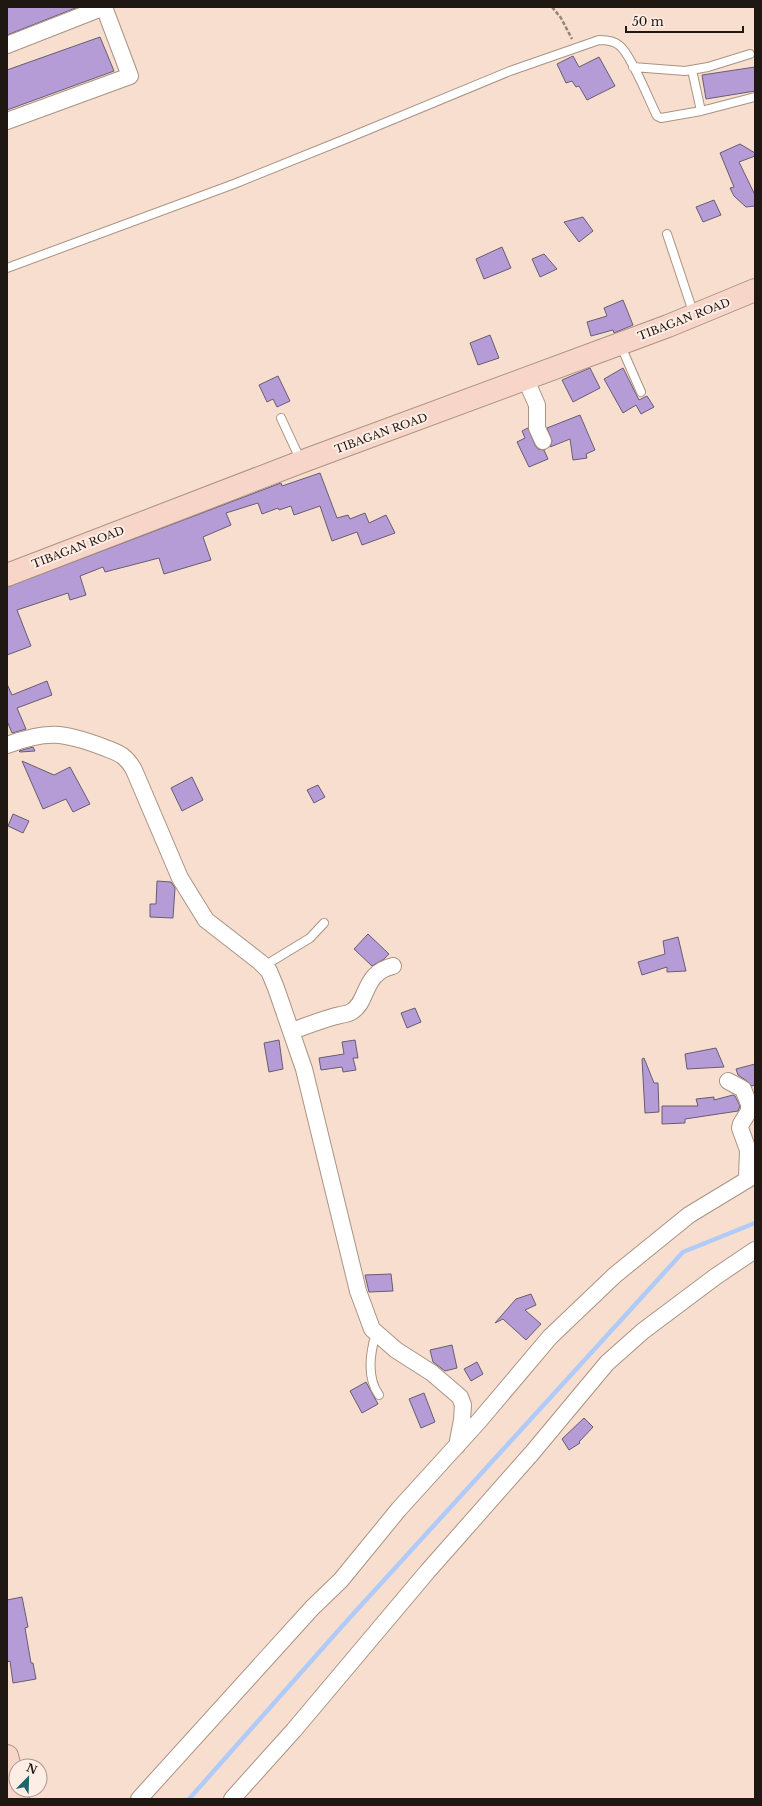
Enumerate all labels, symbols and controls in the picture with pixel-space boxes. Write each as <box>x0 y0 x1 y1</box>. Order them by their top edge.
scale bar <box>626 8 743 34</box>
text: 50 m <box>632 14 664 29</box>
street label: TIBAGAN ROAD <box>636 295 732 343</box>
street label: TIBAGAN ROAD <box>333 410 430 456</box>
street label: TIBAGAN ROAD <box>30 523 126 571</box>
north arrow <box>8 1758 48 1798</box>
text: N <box>24 1760 40 1778</box>

